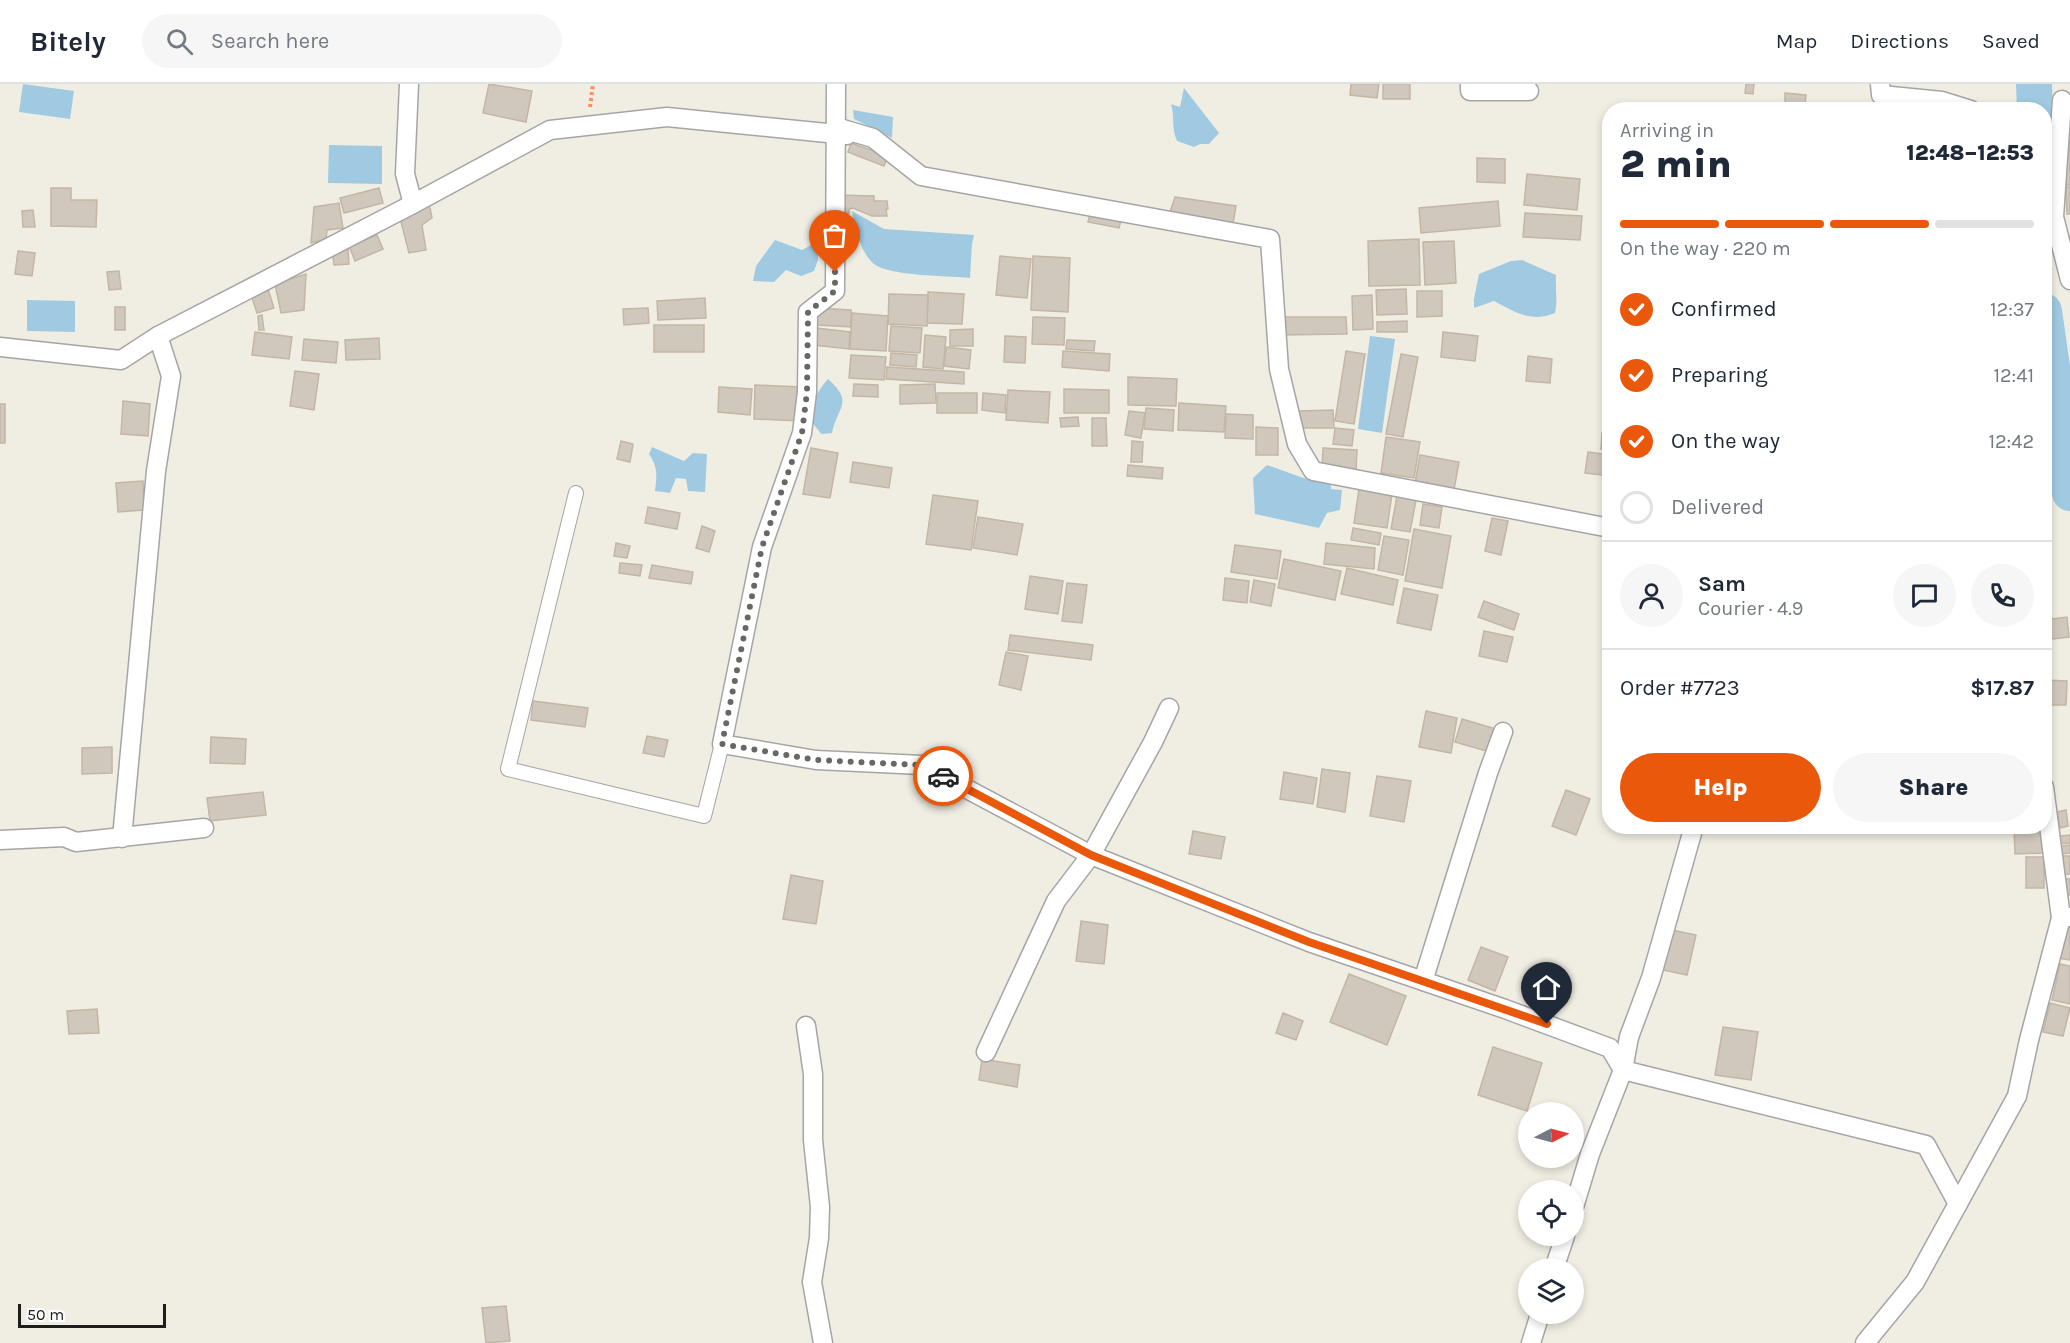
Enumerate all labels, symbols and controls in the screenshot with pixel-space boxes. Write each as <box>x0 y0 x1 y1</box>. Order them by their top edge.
search box <box>142 14 562 68</box>
text: Bitely <box>30 25 106 58</box>
icon: search <box>163 25 196 58</box>
text: Search here <box>211 28 329 54</box>
text: Map <box>1776 29 1817 53</box>
text: Directions <box>1850 29 1949 53</box>
text: Saved <box>1982 29 2040 53</box>
text: Arriving in <box>1620 119 1714 142</box>
text: 12:48–12:53 <box>1906 140 2034 166</box>
text: 2 min <box>1620 141 1732 187</box>
pin <box>809 210 860 272</box>
icon: bag <box>818 219 851 252</box>
text: On the way · 220 m <box>1620 237 1791 260</box>
icon: check <box>1620 293 1653 326</box>
text: Confirmed <box>1671 296 1777 322</box>
text: 12:37 <box>1990 298 2034 321</box>
icon: check <box>1620 359 1653 392</box>
text: Preparing <box>1671 362 1768 388</box>
text: 12:41 <box>1993 364 2034 387</box>
icon: check <box>1620 425 1653 458</box>
text: On the way <box>1671 428 1780 454</box>
text: 12:42 <box>1988 430 2034 453</box>
text: Delivered <box>1671 494 1764 520</box>
button: person <box>1620 564 1683 627</box>
button: chat <box>1893 564 1956 627</box>
button: phone <box>1971 564 2034 627</box>
text: Sam <box>1698 571 1746 597</box>
text: Courier · 4.9 <box>1698 597 1803 620</box>
text: Order #7723 <box>1620 675 1740 701</box>
text: $17.87 <box>1970 675 2034 701</box>
courier <box>913 746 973 806</box>
button: Help <box>1620 753 1821 822</box>
button: Share <box>1833 753 2034 822</box>
icon: car <box>927 760 960 793</box>
pin <box>1521 962 1572 1024</box>
icon: home <box>1530 971 1563 1004</box>
north arrow <box>1518 1102 1584 1168</box>
map controls <box>1518 1102 1584 1324</box>
button: locate <box>1518 1180 1584 1246</box>
button: layers <box>1518 1258 1584 1324</box>
scale bar <box>18 1301 166 1328</box>
text: 50 m <box>27 1305 64 1324</box>

